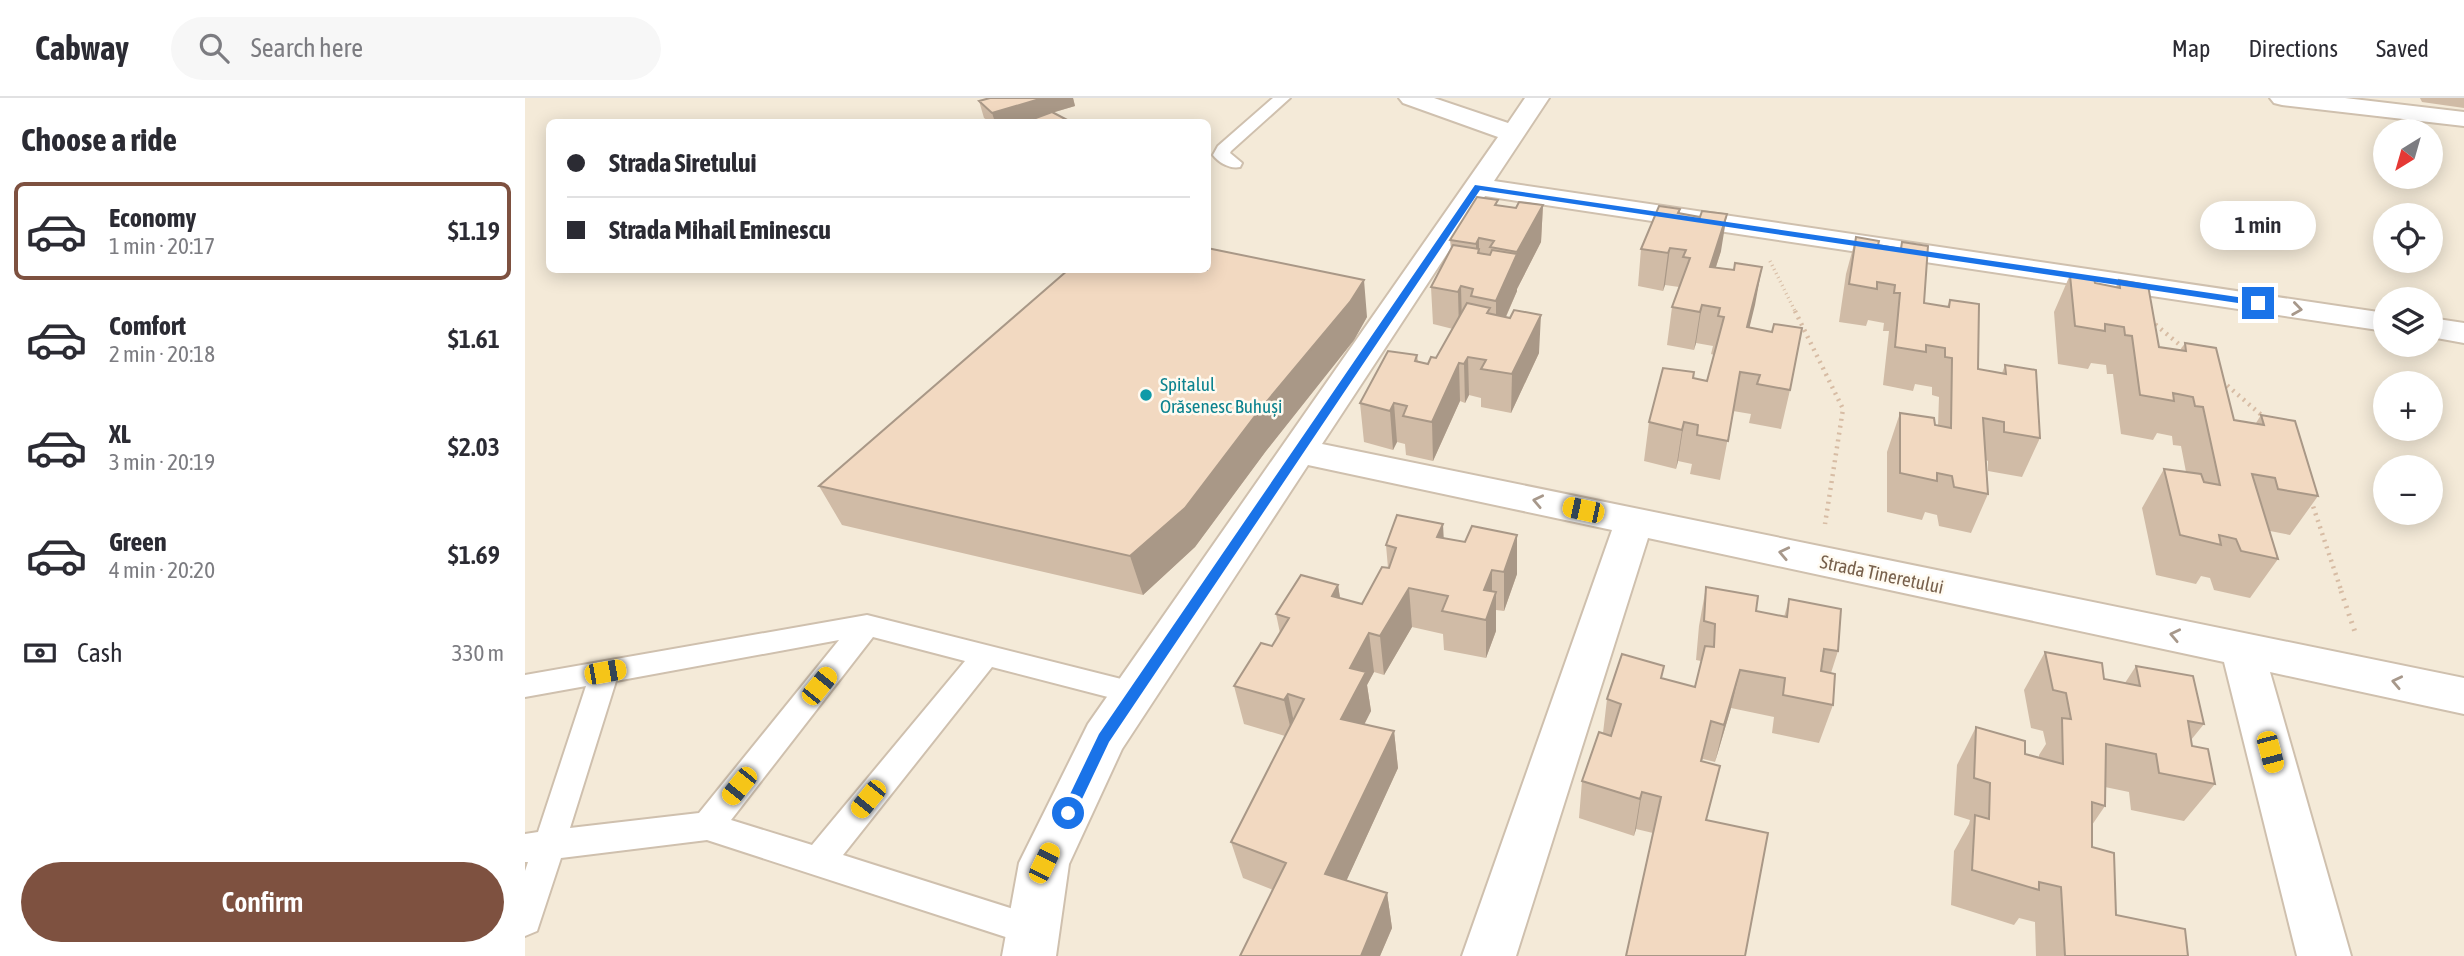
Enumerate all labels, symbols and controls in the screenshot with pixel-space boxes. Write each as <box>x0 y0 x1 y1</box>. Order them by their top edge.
search box <box>171 17 661 80</box>
text: Cabway <box>35 29 129 67</box>
icon: search <box>195 29 233 67</box>
text: Search here <box>251 33 363 63</box>
text: Map <box>2172 35 2210 62</box>
text: Directions <box>2248 35 2338 62</box>
text: Saved <box>2376 35 2429 62</box>
north arrow <box>2373 119 2443 189</box>
map controls <box>2373 119 2443 525</box>
text: Choose a ride <box>21 121 177 158</box>
text: Strada Siretului <box>609 148 756 178</box>
icon: car <box>25 200 88 263</box>
callout: 1 min <box>2200 202 2316 250</box>
text: Economy <box>109 203 196 233</box>
button: locate <box>2373 203 2443 273</box>
text: 1 min <box>2235 212 2281 238</box>
text: Strada Mihail Eminescu <box>609 215 831 245</box>
text: $1.19 <box>448 216 500 246</box>
text: 1 min · 20:17 <box>109 233 215 259</box>
route end <box>2242 287 2274 319</box>
button: layers <box>2373 287 2443 357</box>
one-way arrow <box>2291 301 2303 316</box>
icon: car <box>25 308 88 371</box>
text: Comfort <box>109 311 186 341</box>
text: $1.61 <box>448 324 500 354</box>
text: 2 min · 20:18 <box>109 341 215 367</box>
button: + <box>2373 371 2443 441</box>
place label: Spitalul Orăsenesc Buhuși <box>1160 373 1282 417</box>
marker: Spitalul Orăsenesc Buhuși <box>1138 387 1154 403</box>
icon: car <box>25 416 88 479</box>
text: XL <box>109 419 131 449</box>
text: $2.03 <box>448 432 500 462</box>
text: 3 min · 20:19 <box>109 449 215 475</box>
button: − <box>2373 455 2443 525</box>
one-way arrow <box>1532 495 1544 510</box>
car <box>1561 495 1606 525</box>
icon: car <box>25 524 88 587</box>
text: Green <box>109 527 167 557</box>
text: $1.69 <box>448 540 500 570</box>
one-way arrow <box>1778 547 1790 562</box>
street label: Strada Tineretului <box>1818 550 1946 598</box>
text: 4 min · 20:20 <box>109 557 215 583</box>
one-way arrow <box>2169 629 2181 644</box>
icon: cash <box>21 634 59 672</box>
text: Cash <box>77 638 123 668</box>
text: 330 m <box>452 640 504 666</box>
car <box>583 658 628 686</box>
car <box>798 663 841 709</box>
one-way arrow <box>2391 676 2403 691</box>
car <box>2255 729 2286 775</box>
car <box>718 763 761 809</box>
car <box>847 776 890 822</box>
route start <box>1052 797 1084 829</box>
car <box>1026 840 1063 886</box>
button: Confirm <box>21 862 504 942</box>

